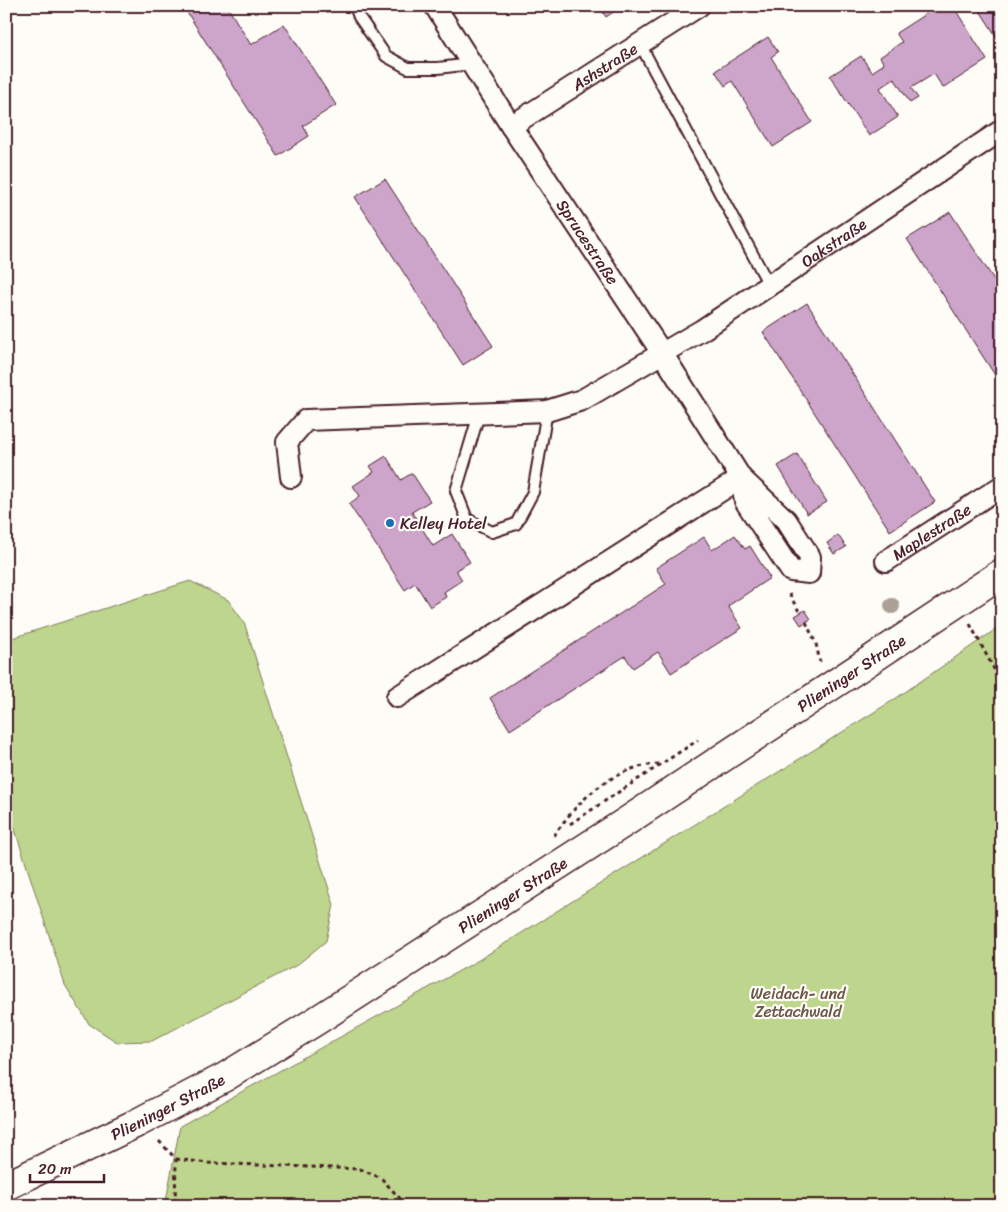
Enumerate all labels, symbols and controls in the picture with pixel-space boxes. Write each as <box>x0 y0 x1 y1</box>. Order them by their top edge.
street label: Ashstraße <box>565 34 643 99</box>
street label: Sprucestraße <box>549 193 627 291</box>
street label: Oakstraße <box>795 210 873 275</box>
street label: Maplestraße <box>886 495 977 568</box>
place label: Kelley Hotel <box>400 509 487 538</box>
marker: Kelley Hotel <box>384 517 396 529</box>
street label: Plieninger Straße <box>791 626 912 720</box>
street label: Plieninger Straße <box>452 848 573 941</box>
park label: Weidach- und Zettachwald <box>750 979 847 1026</box>
street label: Plieninger Straße <box>105 1065 230 1148</box>
scale bar <box>30 1152 104 1184</box>
text: 20 m <box>38 1156 72 1182</box>

